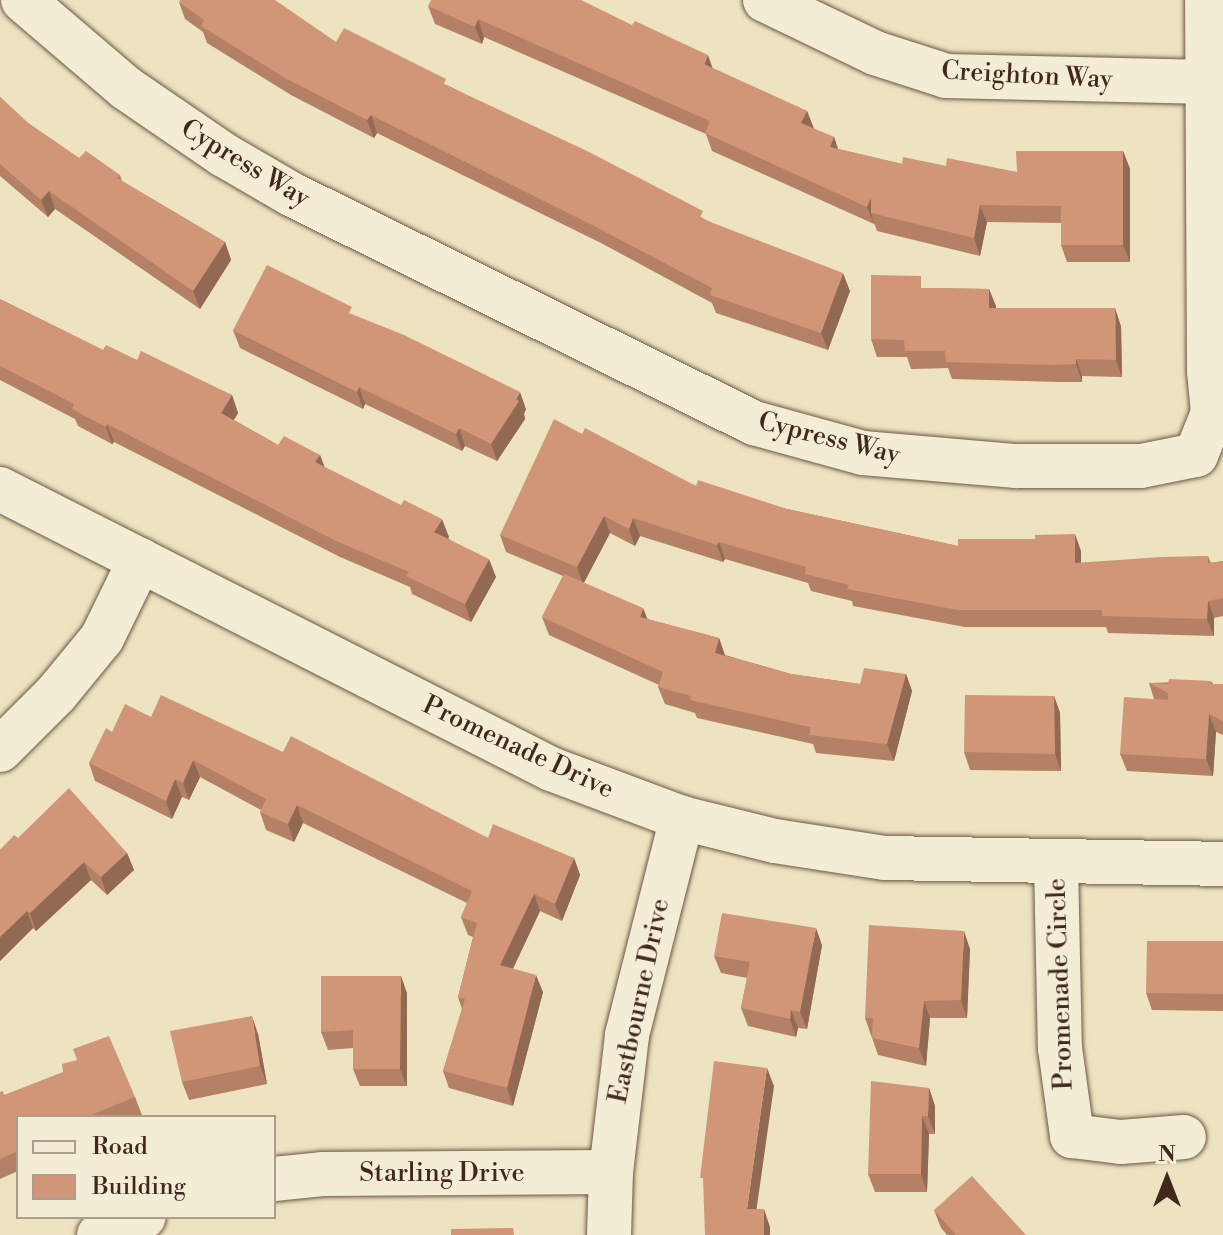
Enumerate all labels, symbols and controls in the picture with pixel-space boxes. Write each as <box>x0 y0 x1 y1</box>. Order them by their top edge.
street label: Creighton Way <box>941 56 1113 96</box>
street label: Cypress Way <box>175 113 315 215</box>
street label: Cypress Way <box>755 406 903 472</box>
street label: Promenade Drive <box>417 690 619 806</box>
street label: Promenade Circle <box>1042 877 1080 1091</box>
street label: Eastbourne Drive <box>603 896 677 1106</box>
legend <box>16 1115 276 1219</box>
text: Road <box>92 1132 148 1162</box>
north arrow <box>1127 1139 1207 1219</box>
text: N <box>1158 1141 1176 1168</box>
street label: Starling Drive <box>359 1158 525 1190</box>
text: Building <box>92 1172 186 1202</box>

